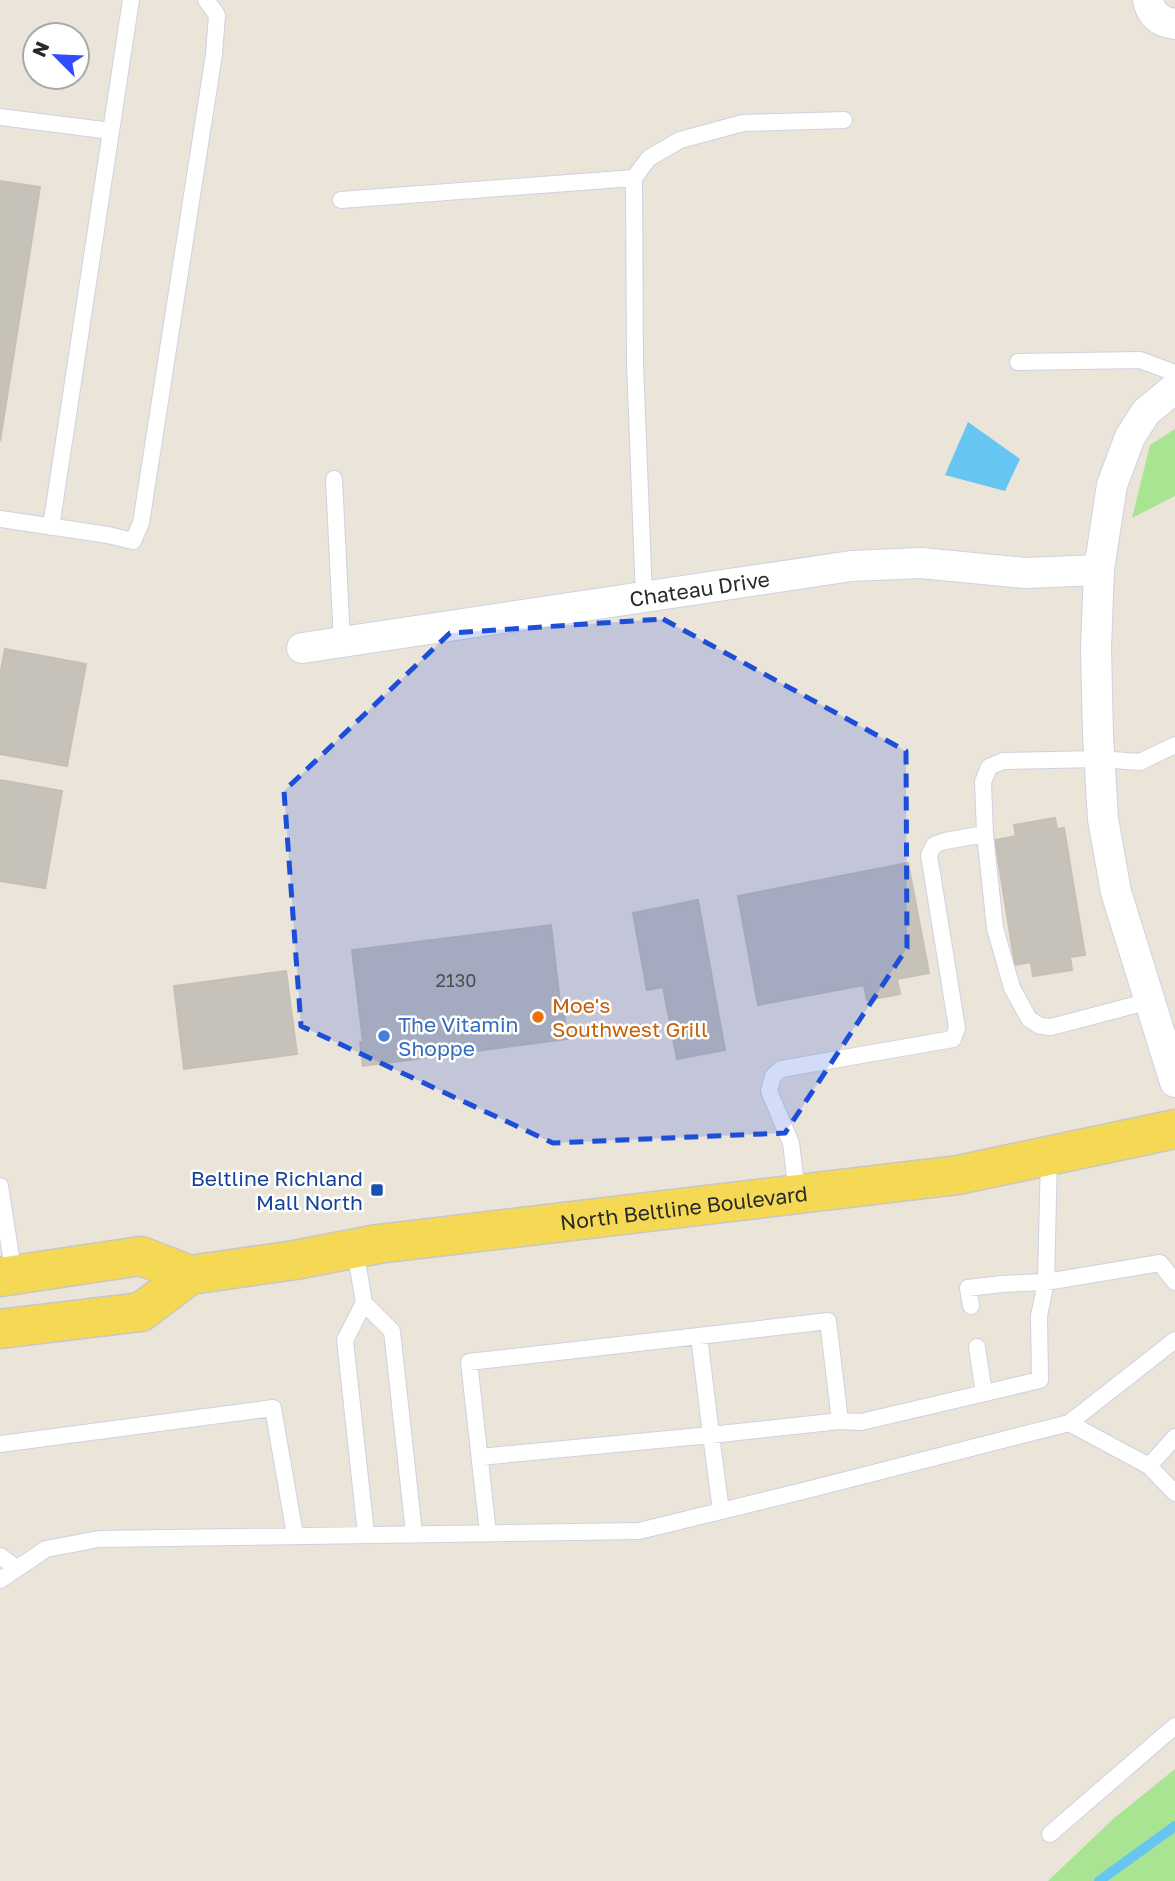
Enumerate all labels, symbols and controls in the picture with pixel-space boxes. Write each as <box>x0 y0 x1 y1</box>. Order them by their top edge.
north arrow <box>21 21 91 91</box>
text: N <box>27 38 53 60</box>
street label: Chateau Drive <box>628 565 771 612</box>
house number: 2130 <box>436 969 476 991</box>
place label: Moe's Southwest Grill <box>552 992 708 1042</box>
marker: Moe's Southwest Grill <box>530 1009 546 1025</box>
place label: The Vitamin Shoppe <box>398 1011 518 1061</box>
marker: The Vitamin Shoppe <box>376 1028 392 1044</box>
place label: Beltline Richland Mall North <box>191 1165 363 1215</box>
street label: North Beltline Boulevard <box>559 1180 809 1235</box>
marker: Beltline Richland Mall North <box>369 1182 385 1198</box>

